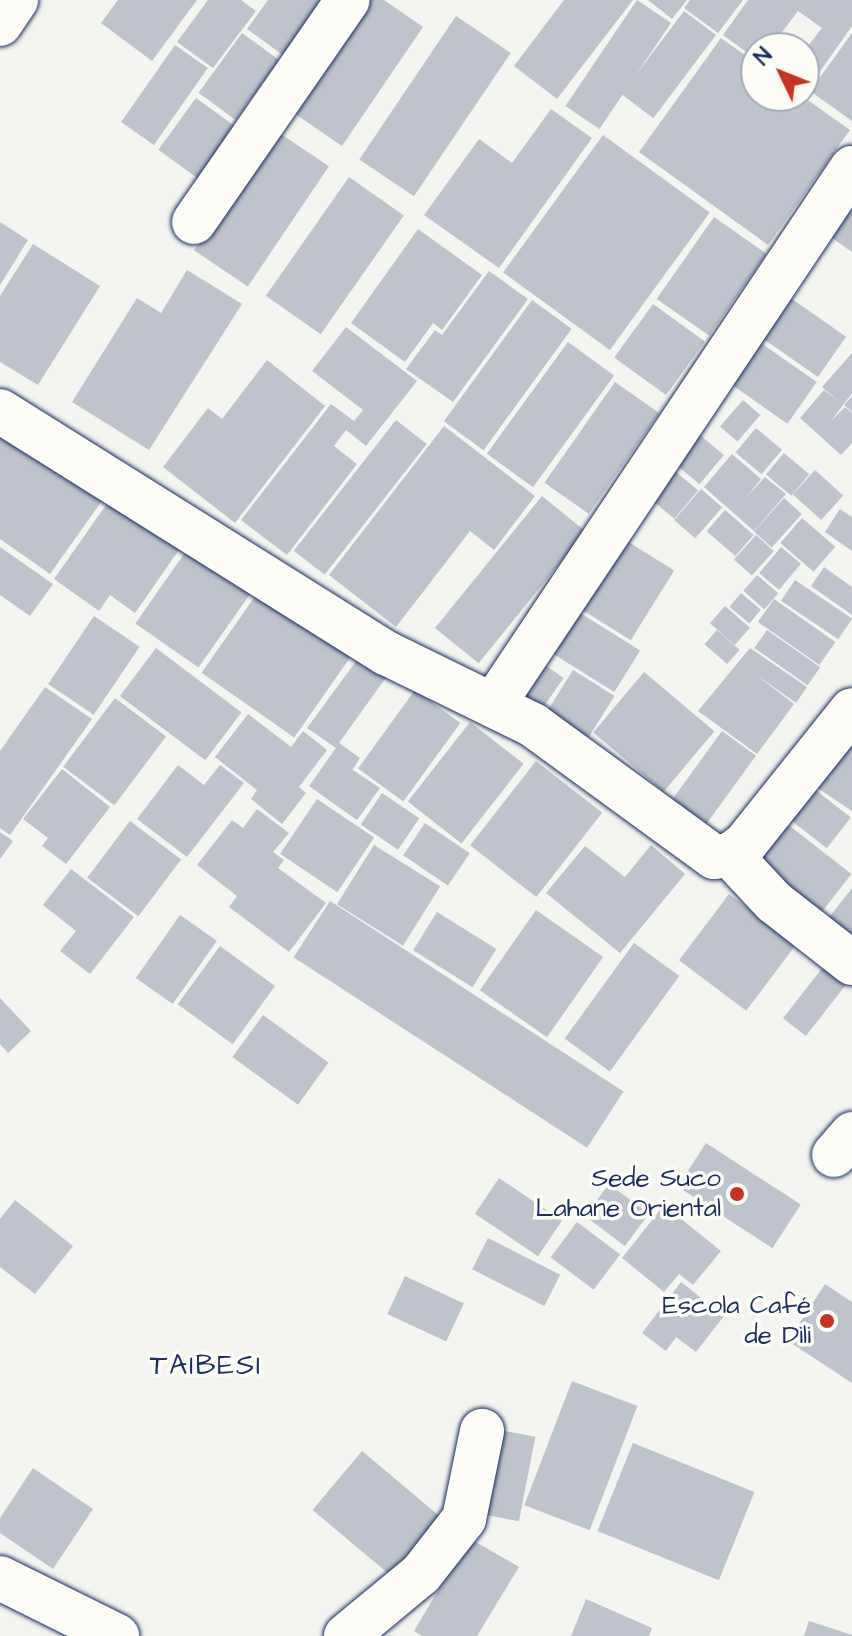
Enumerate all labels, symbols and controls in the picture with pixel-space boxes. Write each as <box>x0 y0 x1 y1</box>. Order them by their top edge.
north arrow <box>740 32 820 112</box>
text: N <box>747 41 780 72</box>
place label: Sede Suco Lahane Oriental <box>536 1163 721 1224</box>
marker: Sede Suco Lahane Oriental <box>728 1185 746 1203</box>
place label: Escola Café de Dili <box>663 1290 811 1352</box>
marker: Escola Café de Dili <box>818 1312 836 1330</box>
district label: TAIBESI <box>150 1349 262 1383</box>

